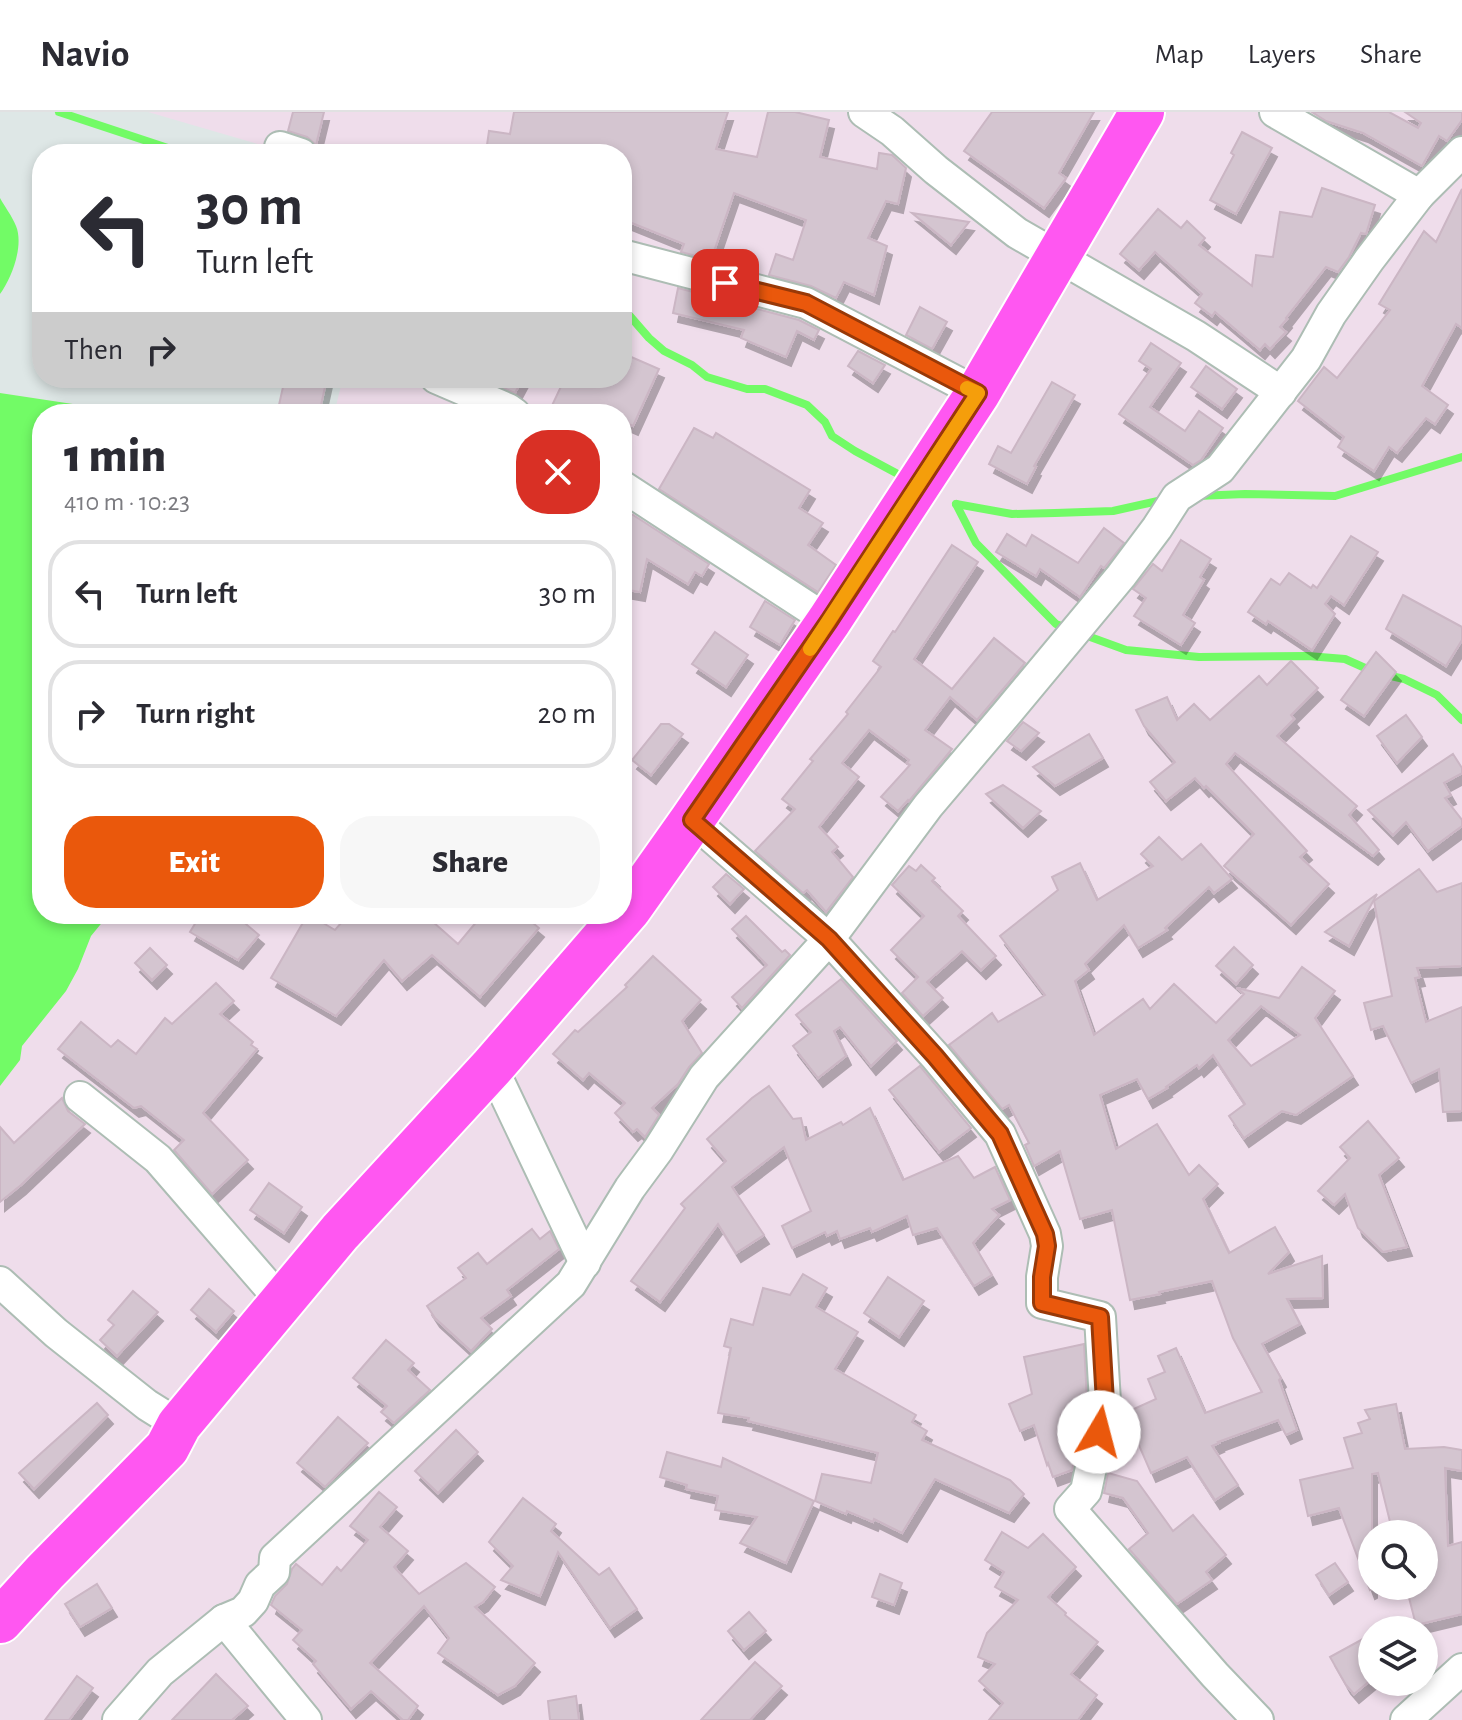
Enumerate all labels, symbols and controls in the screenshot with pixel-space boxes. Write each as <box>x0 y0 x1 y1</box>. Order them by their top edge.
text: Navio <box>40 36 129 74</box>
text: Map <box>1155 41 1204 69</box>
text: Layers <box>1248 41 1316 69</box>
text: Share <box>1360 41 1422 69</box>
icon: left <box>64 176 168 280</box>
text: 30 m <box>196 179 303 235</box>
text: Turn left <box>196 244 313 280</box>
pin <box>691 249 759 317</box>
icon: arrive <box>703 261 747 305</box>
icon: right <box>139 328 183 372</box>
text: Then <box>64 335 123 365</box>
button: close <box>516 430 600 514</box>
text: 1 min <box>64 433 166 481</box>
text: 410 m · 10:23 <box>64 489 190 515</box>
icon: left <box>68 572 112 616</box>
text: Turn left <box>136 579 237 609</box>
text: 30 m <box>539 579 596 609</box>
icon: right <box>68 692 112 736</box>
text: Turn right <box>136 699 255 729</box>
text: 20 m <box>538 699 596 729</box>
button: Exit <box>64 816 324 908</box>
button: Share <box>340 816 600 908</box>
position arrow <box>1057 1390 1141 1474</box>
map controls <box>1358 1520 1438 1696</box>
button: search <box>1358 1520 1438 1600</box>
button: layers <box>1358 1616 1438 1696</box>

